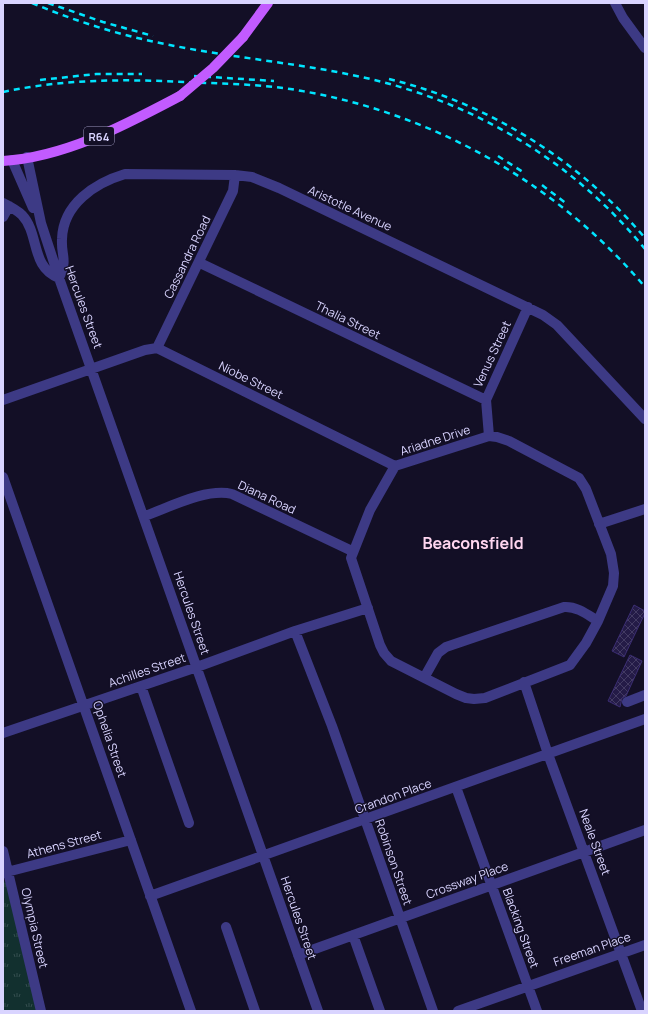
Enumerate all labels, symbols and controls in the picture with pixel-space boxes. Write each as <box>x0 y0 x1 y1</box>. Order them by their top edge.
road number: R64 <box>84 127 114 145</box>
street label: Aristotle Avenue <box>305 181 395 235</box>
street label: Cassandra Road <box>160 213 214 301</box>
street label: Hercules Street <box>61 263 107 351</box>
street label: Thalia Street <box>312 297 384 343</box>
street label: Venus Street <box>469 318 515 390</box>
street label: Niobe Street <box>216 357 286 403</box>
street label: Ariadne Drive <box>398 421 472 459</box>
street label: Diana Road <box>235 476 299 518</box>
district label: Beaconsfield <box>422 532 524 554</box>
street label: Hercules Street <box>170 569 214 657</box>
street label: Achilles Street <box>106 649 188 691</box>
street label: Ophelia Street <box>89 698 131 780</box>
street label: Crandon Place <box>352 774 434 818</box>
street label: Neale Street <box>575 807 615 878</box>
street label: Robinson Street <box>371 817 417 907</box>
street label: Athens Street <box>25 826 104 862</box>
street label: Crossway Place <box>424 857 510 903</box>
street label: Hercules Street <box>277 874 321 962</box>
street label: Olympia Street <box>17 886 53 970</box>
street label: Blacking Street <box>499 886 543 971</box>
street label: Freeman Place <box>551 928 633 970</box>

